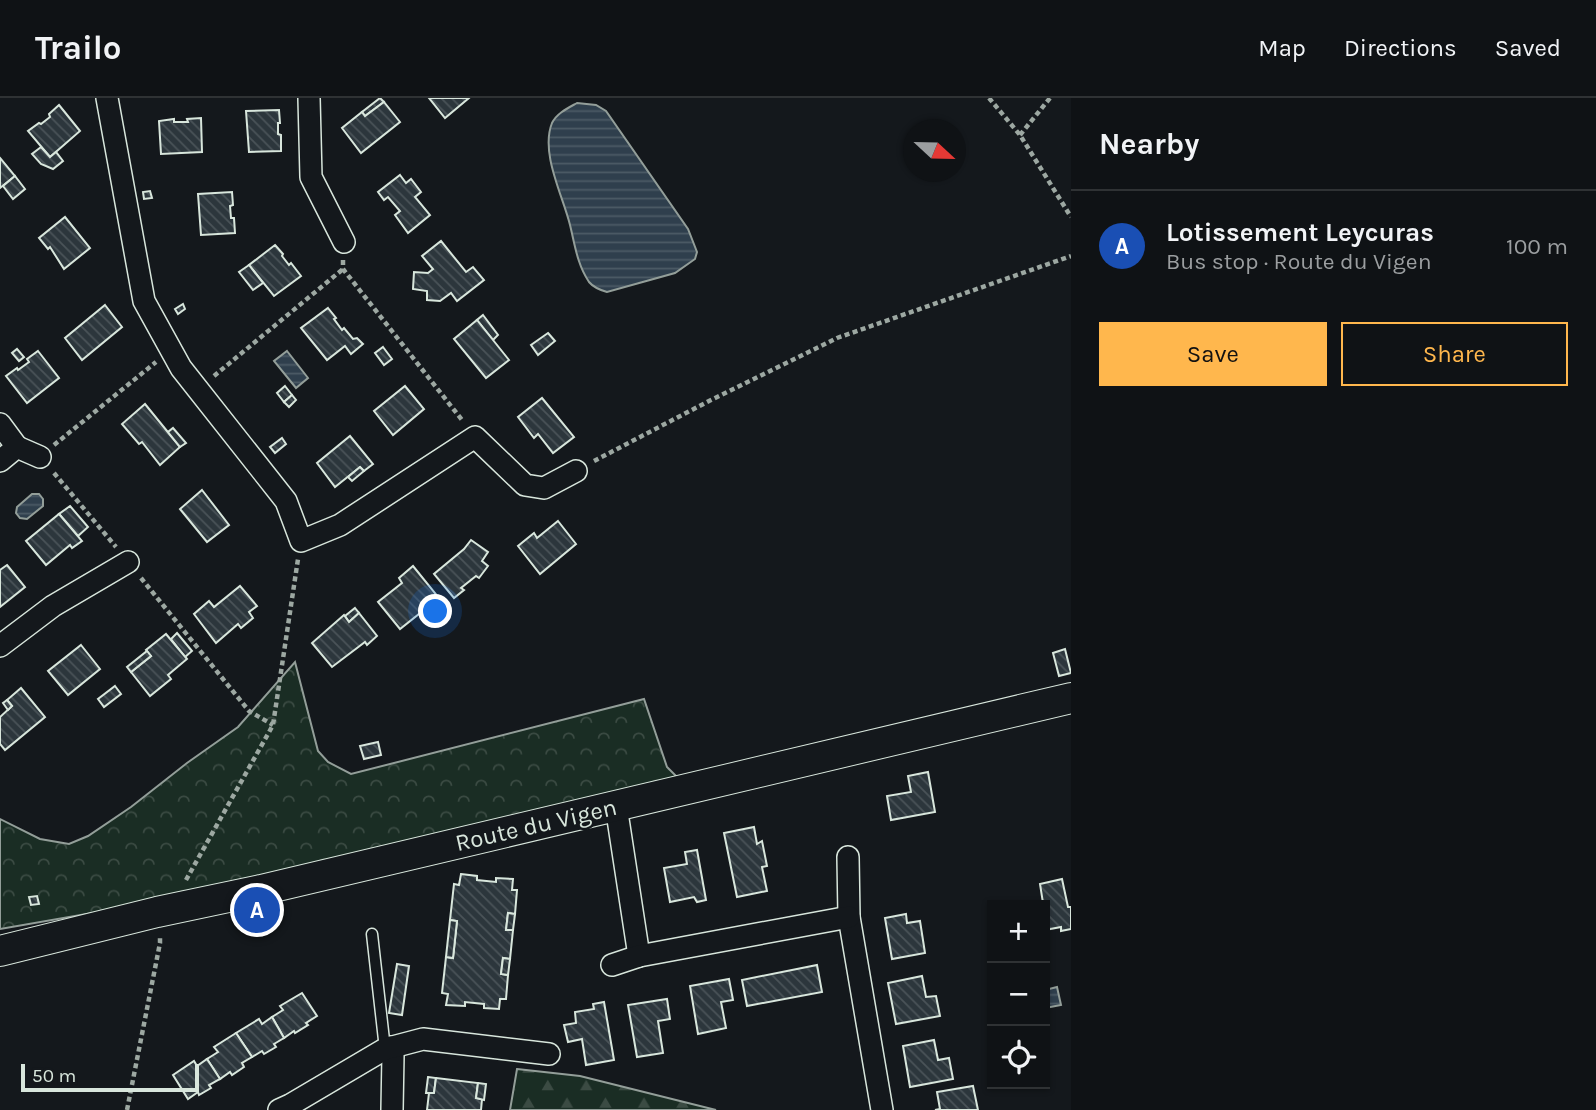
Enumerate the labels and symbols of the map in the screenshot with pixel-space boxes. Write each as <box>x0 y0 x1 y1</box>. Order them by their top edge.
north arrow <box>903 119 966 182</box>
your location <box>418 594 452 628</box>
street label: Route du Vigen <box>453 793 619 857</box>
pin: A <box>234 884 280 936</box>
scale bar <box>21 1061 200 1093</box>

